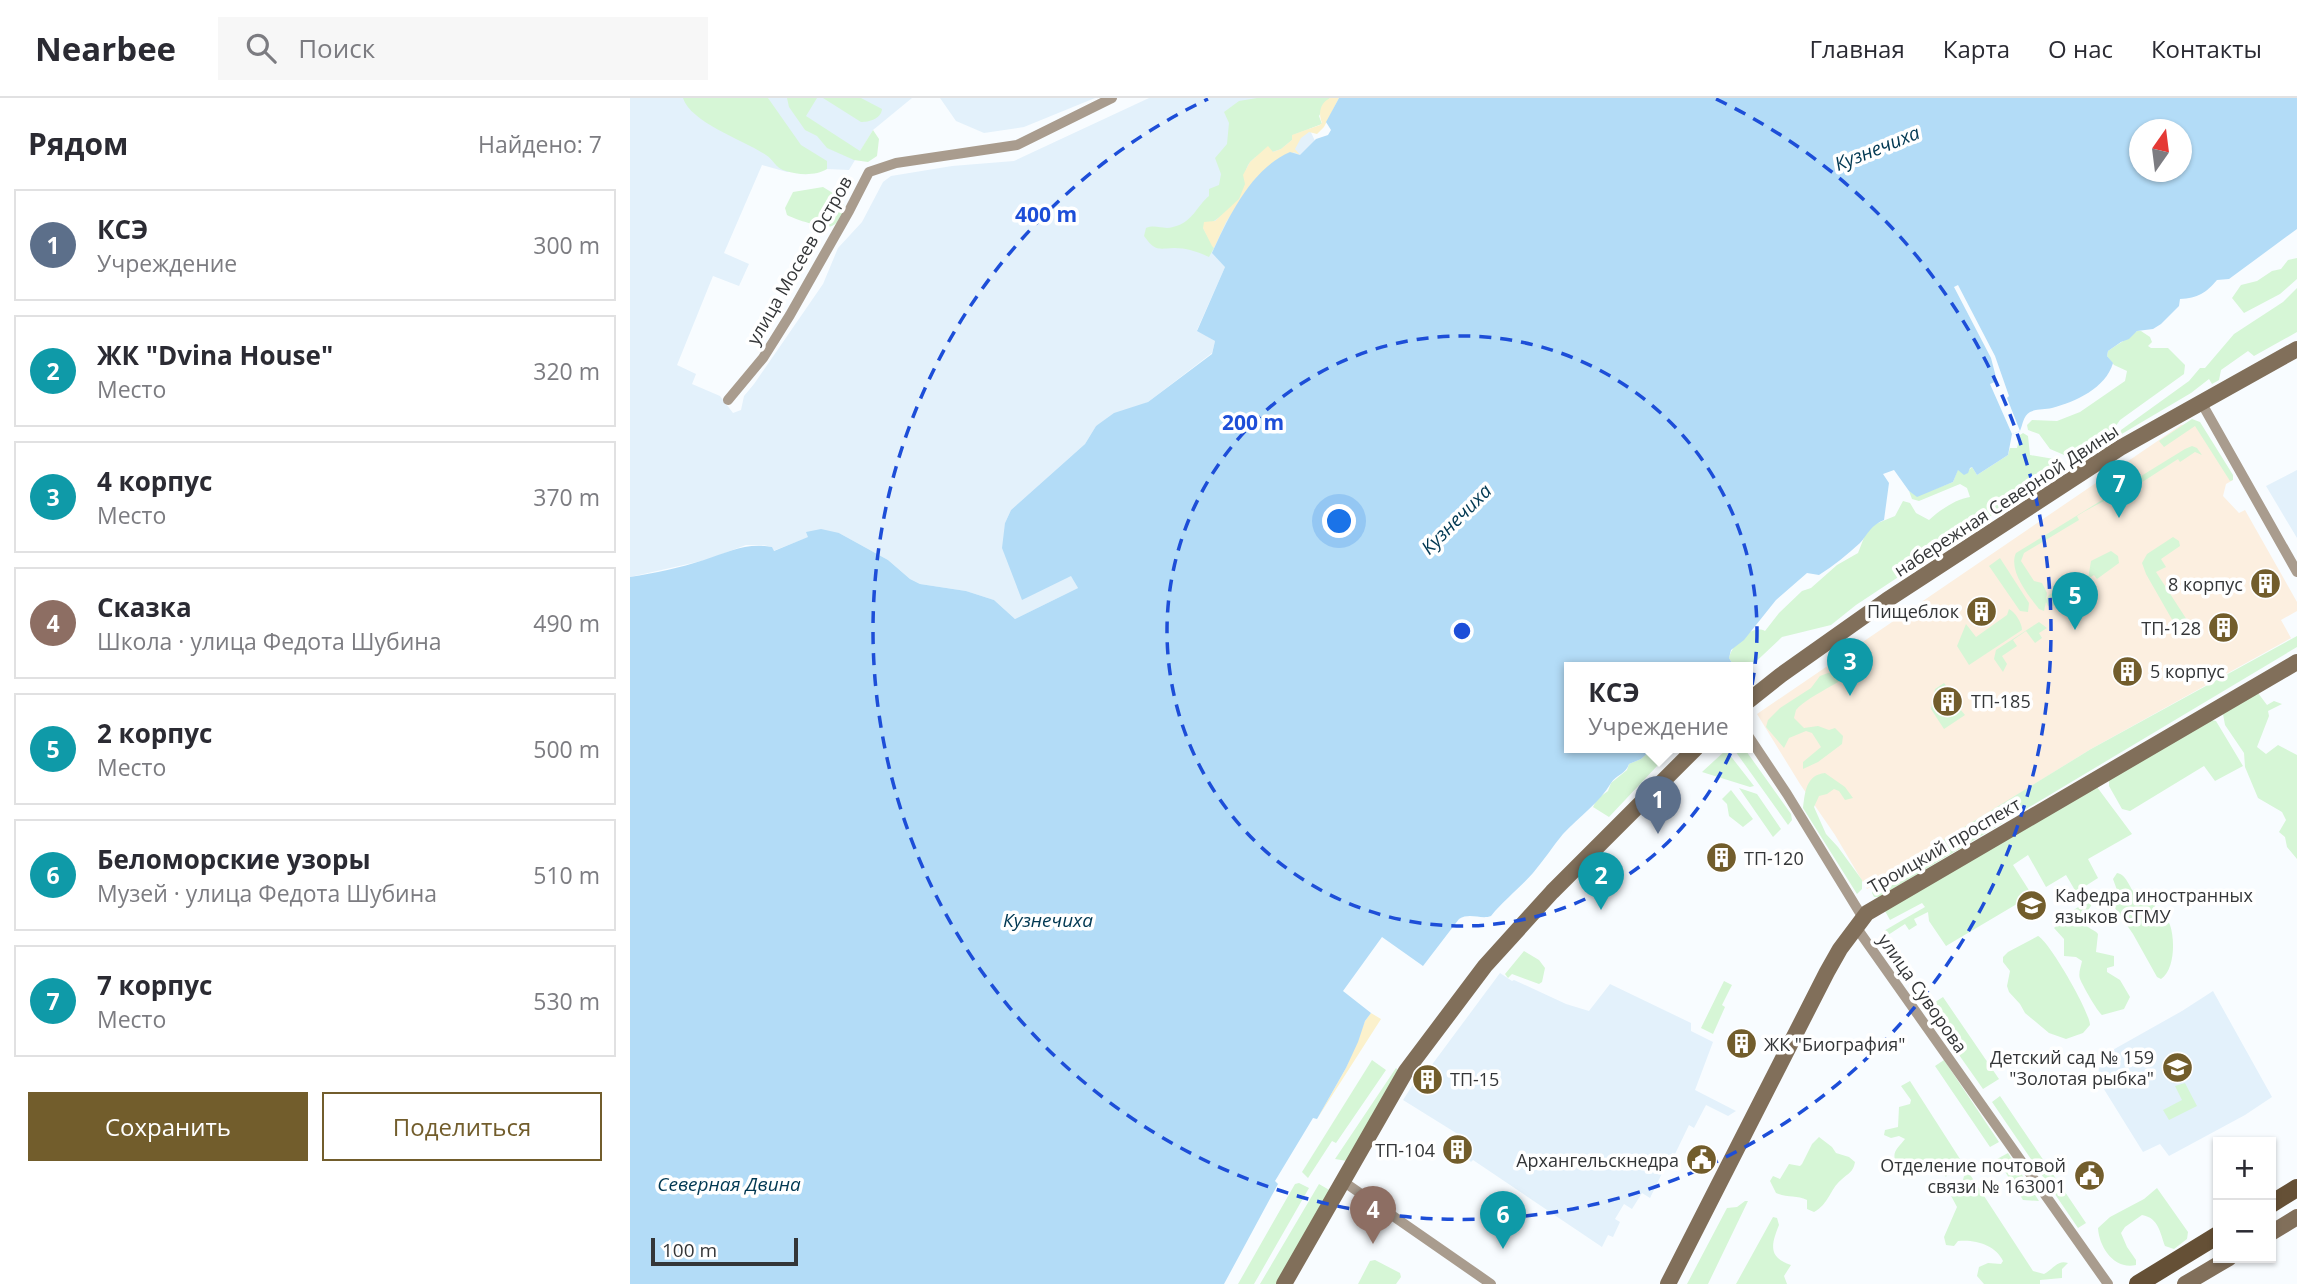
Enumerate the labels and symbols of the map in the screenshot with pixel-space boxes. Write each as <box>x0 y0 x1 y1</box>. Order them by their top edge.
water label: Кузнечиха <box>1830 119 1924 177</box>
north arrow <box>2129 119 2192 182</box>
street label: улица Мосеев Остров <box>741 171 857 349</box>
text: 400 m <box>1015 200 1077 228</box>
text: 200 m <box>1222 408 1284 436</box>
street label: набережная Северной Двины <box>1889 418 2123 582</box>
pin: 7 <box>2096 460 2142 518</box>
water label: Кузнечиха <box>1415 478 1497 560</box>
your location <box>1322 504 1356 538</box>
building icon: 8 корпус <box>2249 567 2283 601</box>
pin: 5 <box>2052 572 2098 630</box>
place label: 8 корпус <box>2168 572 2243 596</box>
building icon: Пищеблок <box>1965 594 1999 628</box>
place label: Пищеблок <box>1867 599 1960 623</box>
building icon: ТП-128 <box>2207 611 2241 645</box>
place label: ТП-128 <box>2141 616 2201 640</box>
centre of rings <box>1450 619 1474 643</box>
pin: 3 <box>1827 638 1873 696</box>
building icon: 5 корпус <box>2110 654 2144 688</box>
place label: 5 корпус <box>2150 659 2225 683</box>
building icon: ТП-185 <box>1931 684 1965 718</box>
place label: ТП-185 <box>1971 689 2031 713</box>
pin: 1 <box>1635 776 1681 834</box>
street label: Троицкий проспект <box>1864 791 2025 898</box>
building icon: ТП-120 <box>1704 841 1738 875</box>
place label: ТП-120 <box>1744 846 1804 870</box>
pin: 2 <box>1578 852 1624 910</box>
place label: Кафедра иностранных языков СГМУ <box>2055 883 2253 928</box>
school or university icon: Кафедра иностранных языков СГМУ <box>2015 888 2049 922</box>
water label: Кузнечиха <box>1003 907 1093 933</box>
street label: улица Суворова <box>1873 929 1973 1057</box>
building icon: ЖК "Биография" <box>1724 1027 1758 1061</box>
place label: ЖК "Биография" <box>1764 1032 1906 1056</box>
place label: Детский сад № 159 "Золотая рыбка" <box>1990 1045 2154 1090</box>
school or university icon: Детский сад № 159 "Золотая рыбка" <box>2160 1050 2194 1084</box>
building icon: ТП-15 <box>1410 1062 1444 1096</box>
place label: ТП-15 <box>1450 1067 1499 1091</box>
building icon: ТП-104 <box>1441 1133 1475 1167</box>
place label: ТП-104 <box>1375 1138 1435 1162</box>
public building icon: Архангельскнедра <box>1685 1143 1719 1177</box>
place label: Архангельскнедра <box>1516 1148 1679 1172</box>
place label: Отделение почтовой связи № 163001 <box>1880 1153 2066 1198</box>
public building icon: Отделение почтовой связи № 163001 <box>2072 1158 2106 1192</box>
water label: Северная Двина <box>657 1171 801 1197</box>
pin: 4 <box>1350 1186 1396 1244</box>
pin: 6 <box>1480 1191 1526 1249</box>
scale bar <box>651 1235 798 1267</box>

